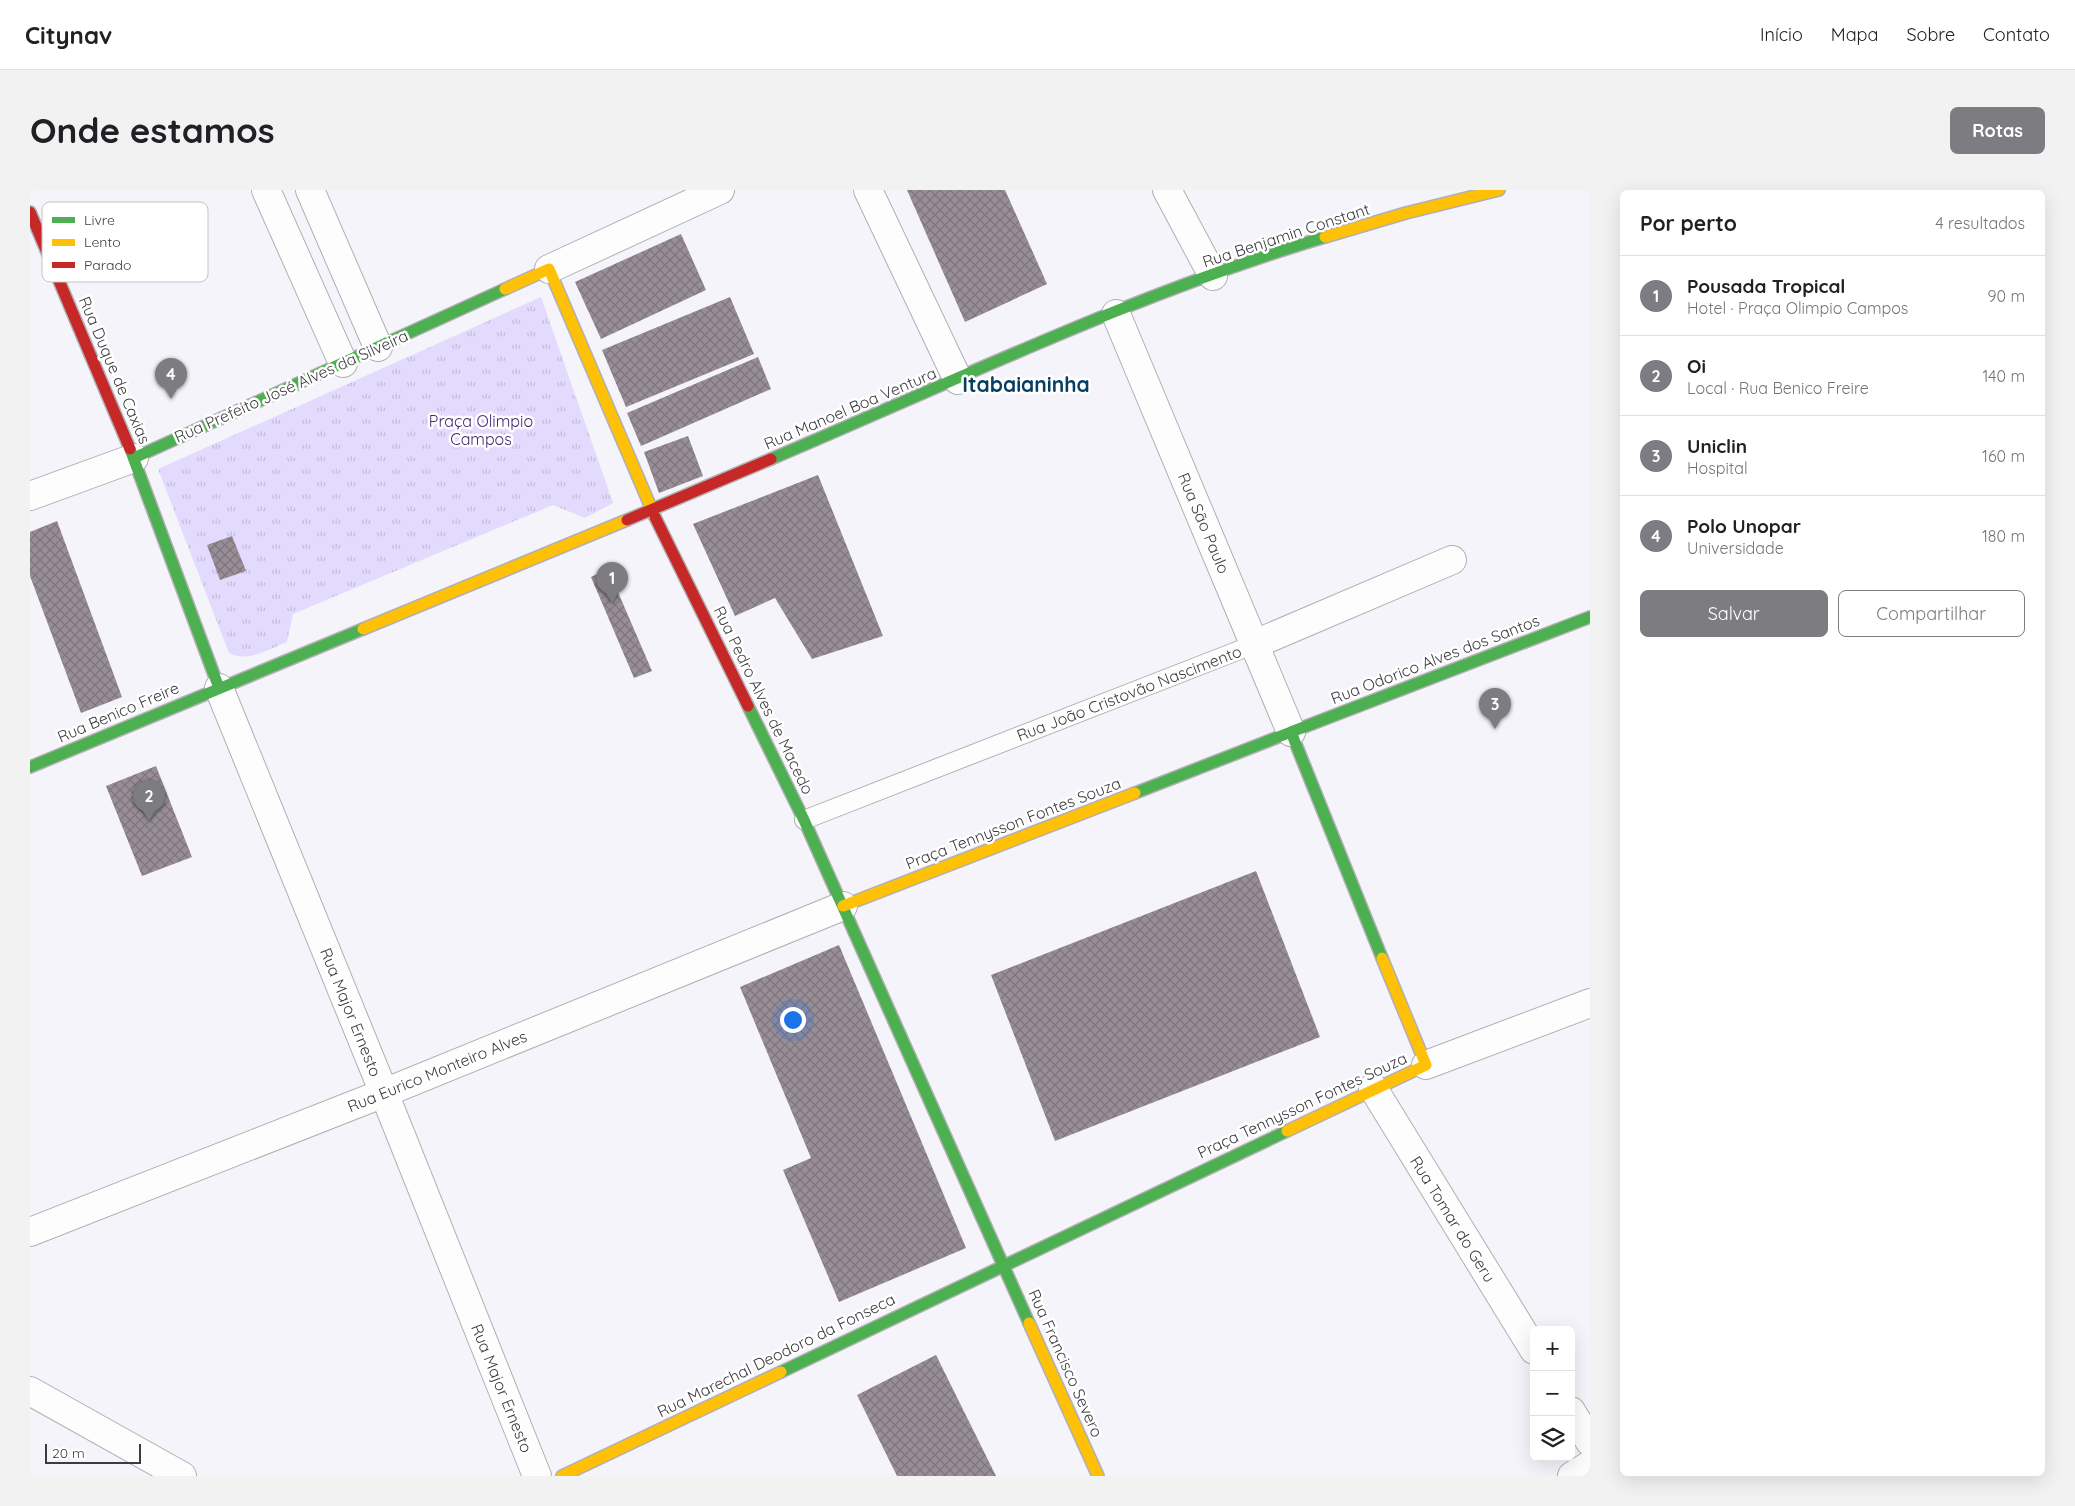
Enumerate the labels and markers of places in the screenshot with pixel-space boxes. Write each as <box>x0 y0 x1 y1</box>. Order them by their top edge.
pin: 4 <box>155 358 187 399</box>
pin: 1 <box>596 562 628 603</box>
pin: 3 <box>1479 688 1511 729</box>
pin: 2 <box>133 780 165 821</box>

